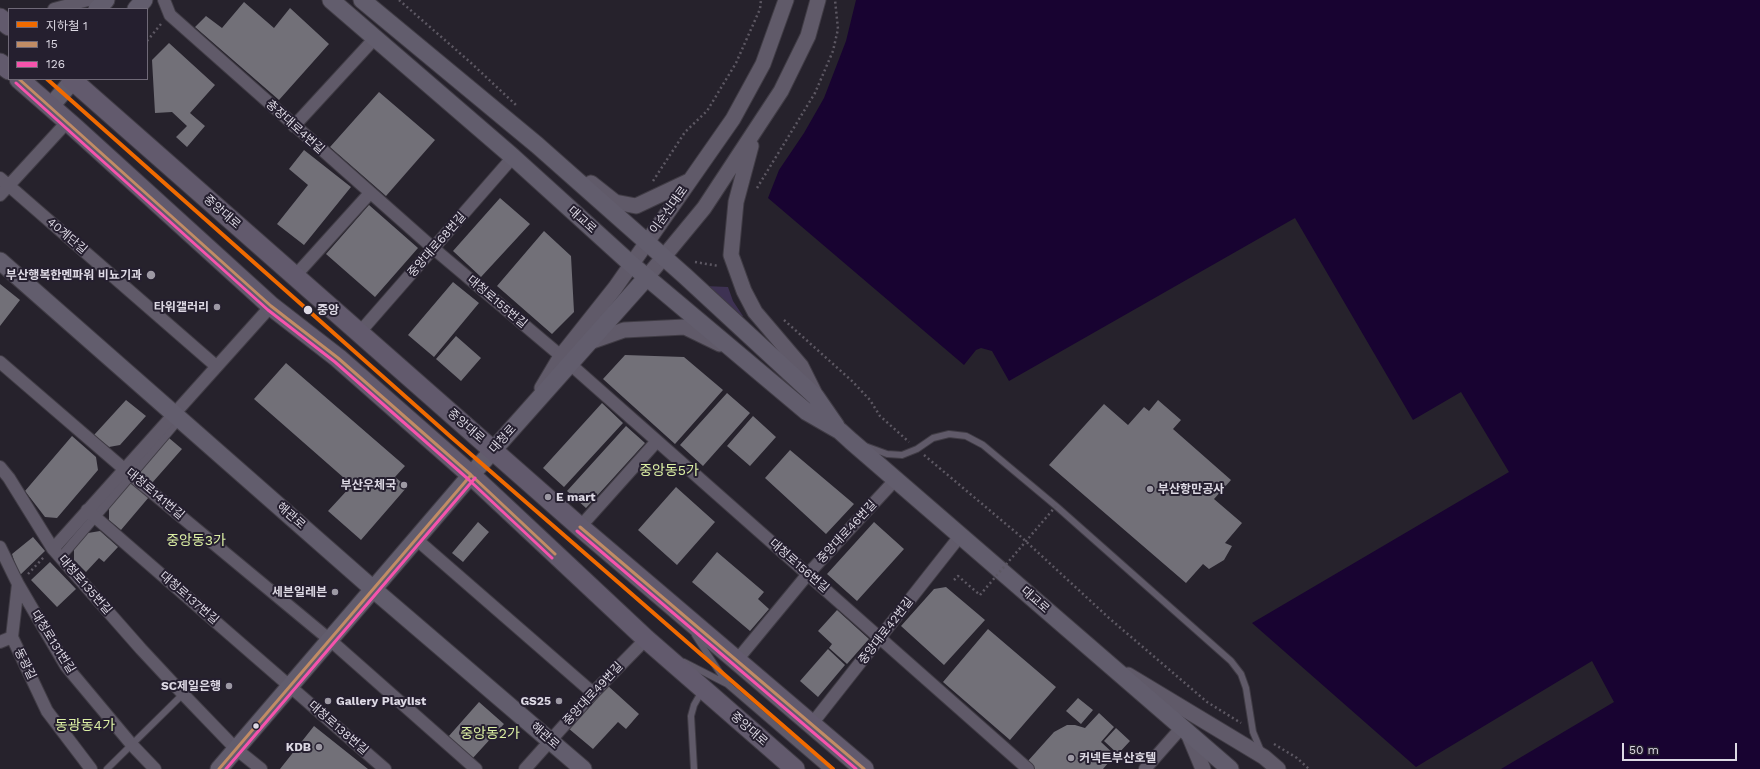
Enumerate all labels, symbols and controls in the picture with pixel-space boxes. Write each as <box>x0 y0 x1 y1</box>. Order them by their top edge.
legend <box>8 8 148 80</box>
text: 지하철 1 <box>46 19 88 33</box>
text: 15 <box>46 37 58 51</box>
text: 126 <box>46 57 65 71</box>
street label: 충장대로4번길 <box>263 97 327 157</box>
street label: 이순신대로 <box>647 183 691 237</box>
street label: 중앙대로 <box>201 192 243 232</box>
street label: 대교로 <box>565 204 599 236</box>
street label: 중앙대로68번길 <box>405 210 469 280</box>
street label: 40계단길 <box>44 215 90 257</box>
place label: 부산행복한멘파워 비뇨기과 <box>6 268 142 282</box>
marker: 부산행복한멘파워 비뇨기과 <box>145 269 157 281</box>
street label: 대청로155번길 <box>464 273 530 331</box>
place label: 타워갤러리 <box>154 300 209 314</box>
marker: 타워갤러리 <box>212 302 222 312</box>
place label: 중앙 <box>317 303 339 317</box>
marker: 중앙 <box>302 304 314 316</box>
street label: 중앙대로 <box>445 406 487 446</box>
street label: 대청로 <box>487 422 519 456</box>
district label: 중앙동5가 <box>639 463 699 479</box>
street label: 대청로141번길 <box>123 465 187 523</box>
place label: 부산우체국 <box>341 478 396 492</box>
marker: 부산우체국 <box>399 480 409 490</box>
place label: 부산항만공사 <box>1158 482 1224 496</box>
marker: 부산항만공사 <box>1145 484 1155 494</box>
place label: E mart <box>556 490 596 504</box>
marker: E mart <box>543 492 553 502</box>
street label: 중앙대로46번길 <box>814 498 880 566</box>
street label: 해관로 <box>274 500 308 532</box>
district label: 중앙동3가 <box>166 533 226 549</box>
street label: 대청로156번길 <box>766 536 832 596</box>
street label: 대청로135번길 <box>55 552 115 618</box>
street label: 대청로137번길 <box>157 569 221 627</box>
street label: 대교로 <box>1018 584 1052 616</box>
place label: 세븐일레븐 <box>272 585 327 599</box>
marker: 세븐일레븐 <box>330 587 340 597</box>
street label: 중앙대로42번길 <box>856 595 916 667</box>
street label: 대청로131번길 <box>28 608 78 676</box>
street label: 동광길 <box>11 646 39 682</box>
street label: 중앙대로49번길 <box>560 659 626 729</box>
place label: SC제일은행 <box>161 679 221 693</box>
marker: SC제일은행 <box>224 681 234 691</box>
place label: Gallery Playlist <box>336 694 426 708</box>
place label: GS25 <box>520 694 551 708</box>
marker: Gallery Playlist <box>323 696 333 706</box>
marker: GS25 <box>554 696 564 706</box>
street label: 대청로138번길 <box>305 698 371 758</box>
street label: 중앙대로 <box>728 709 770 749</box>
district label: 동광동4가 <box>55 718 115 734</box>
street label: 해관로 <box>528 720 562 752</box>
unlabelled marker <box>251 721 261 731</box>
district label: 중앙동2가 <box>460 726 520 742</box>
scale bar <box>1624 735 1739 761</box>
place label: KDB <box>286 740 311 754</box>
marker: KDB <box>314 742 324 752</box>
text: 50 m <box>1629 743 1659 757</box>
place label: 커넥트부산호텔 <box>1079 751 1156 765</box>
marker: 커넥트부산호텔 <box>1066 753 1076 763</box>

